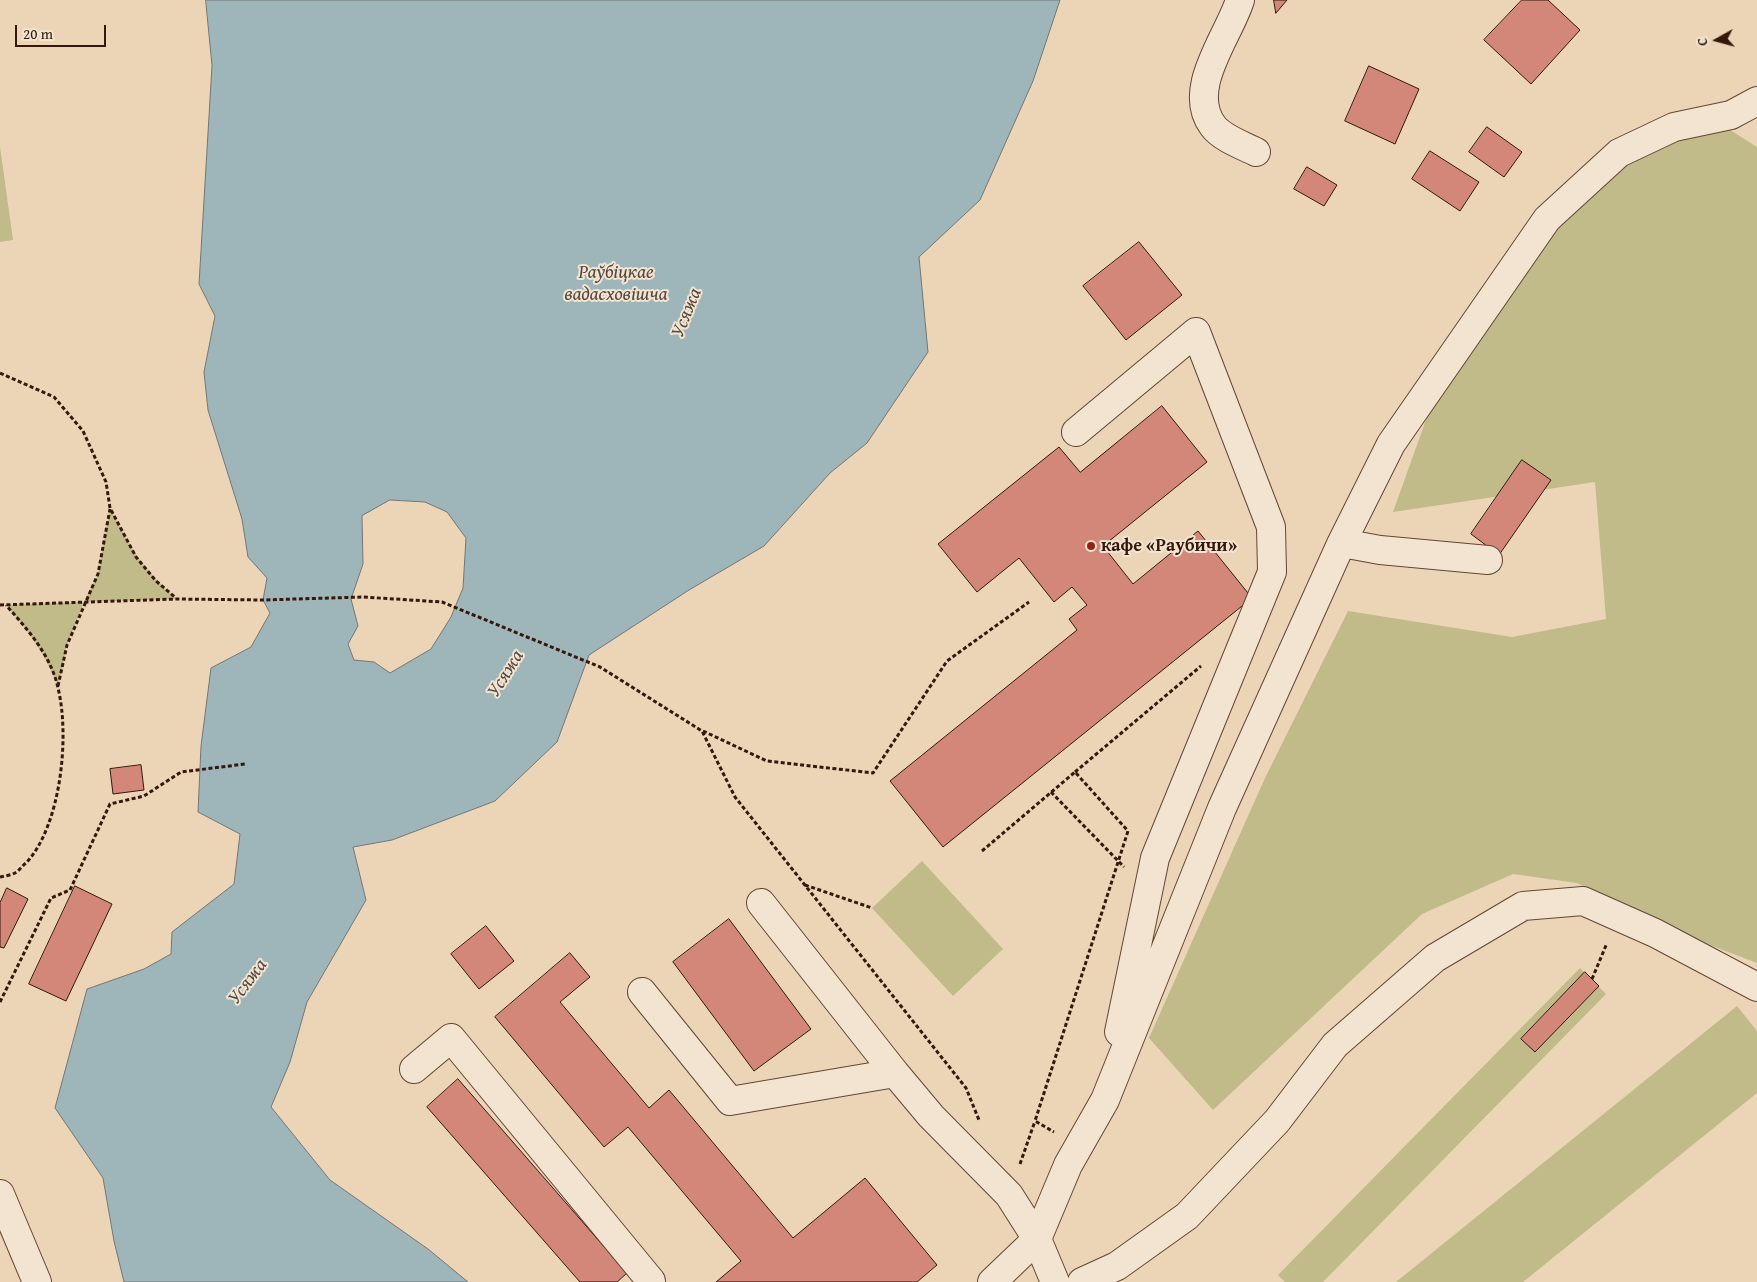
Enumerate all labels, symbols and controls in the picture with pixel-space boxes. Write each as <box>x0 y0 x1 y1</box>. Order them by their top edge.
scale bar <box>18 15 109 47</box>
north arrow <box>1692 15 1742 65</box>
text: 20 m <box>23 23 53 44</box>
text: С <box>1692 37 1713 47</box>
water label: Раўбіцкае вадасховішча <box>565 262 667 306</box>
water label: Усяжа <box>667 285 707 341</box>
place label: кафе «Раубичи» <box>1101 535 1237 557</box>
marker: кафе «Раубичи» <box>1085 540 1097 552</box>
water label: Усяжа <box>483 646 529 702</box>
water label: Усяжа <box>224 955 272 1009</box>

